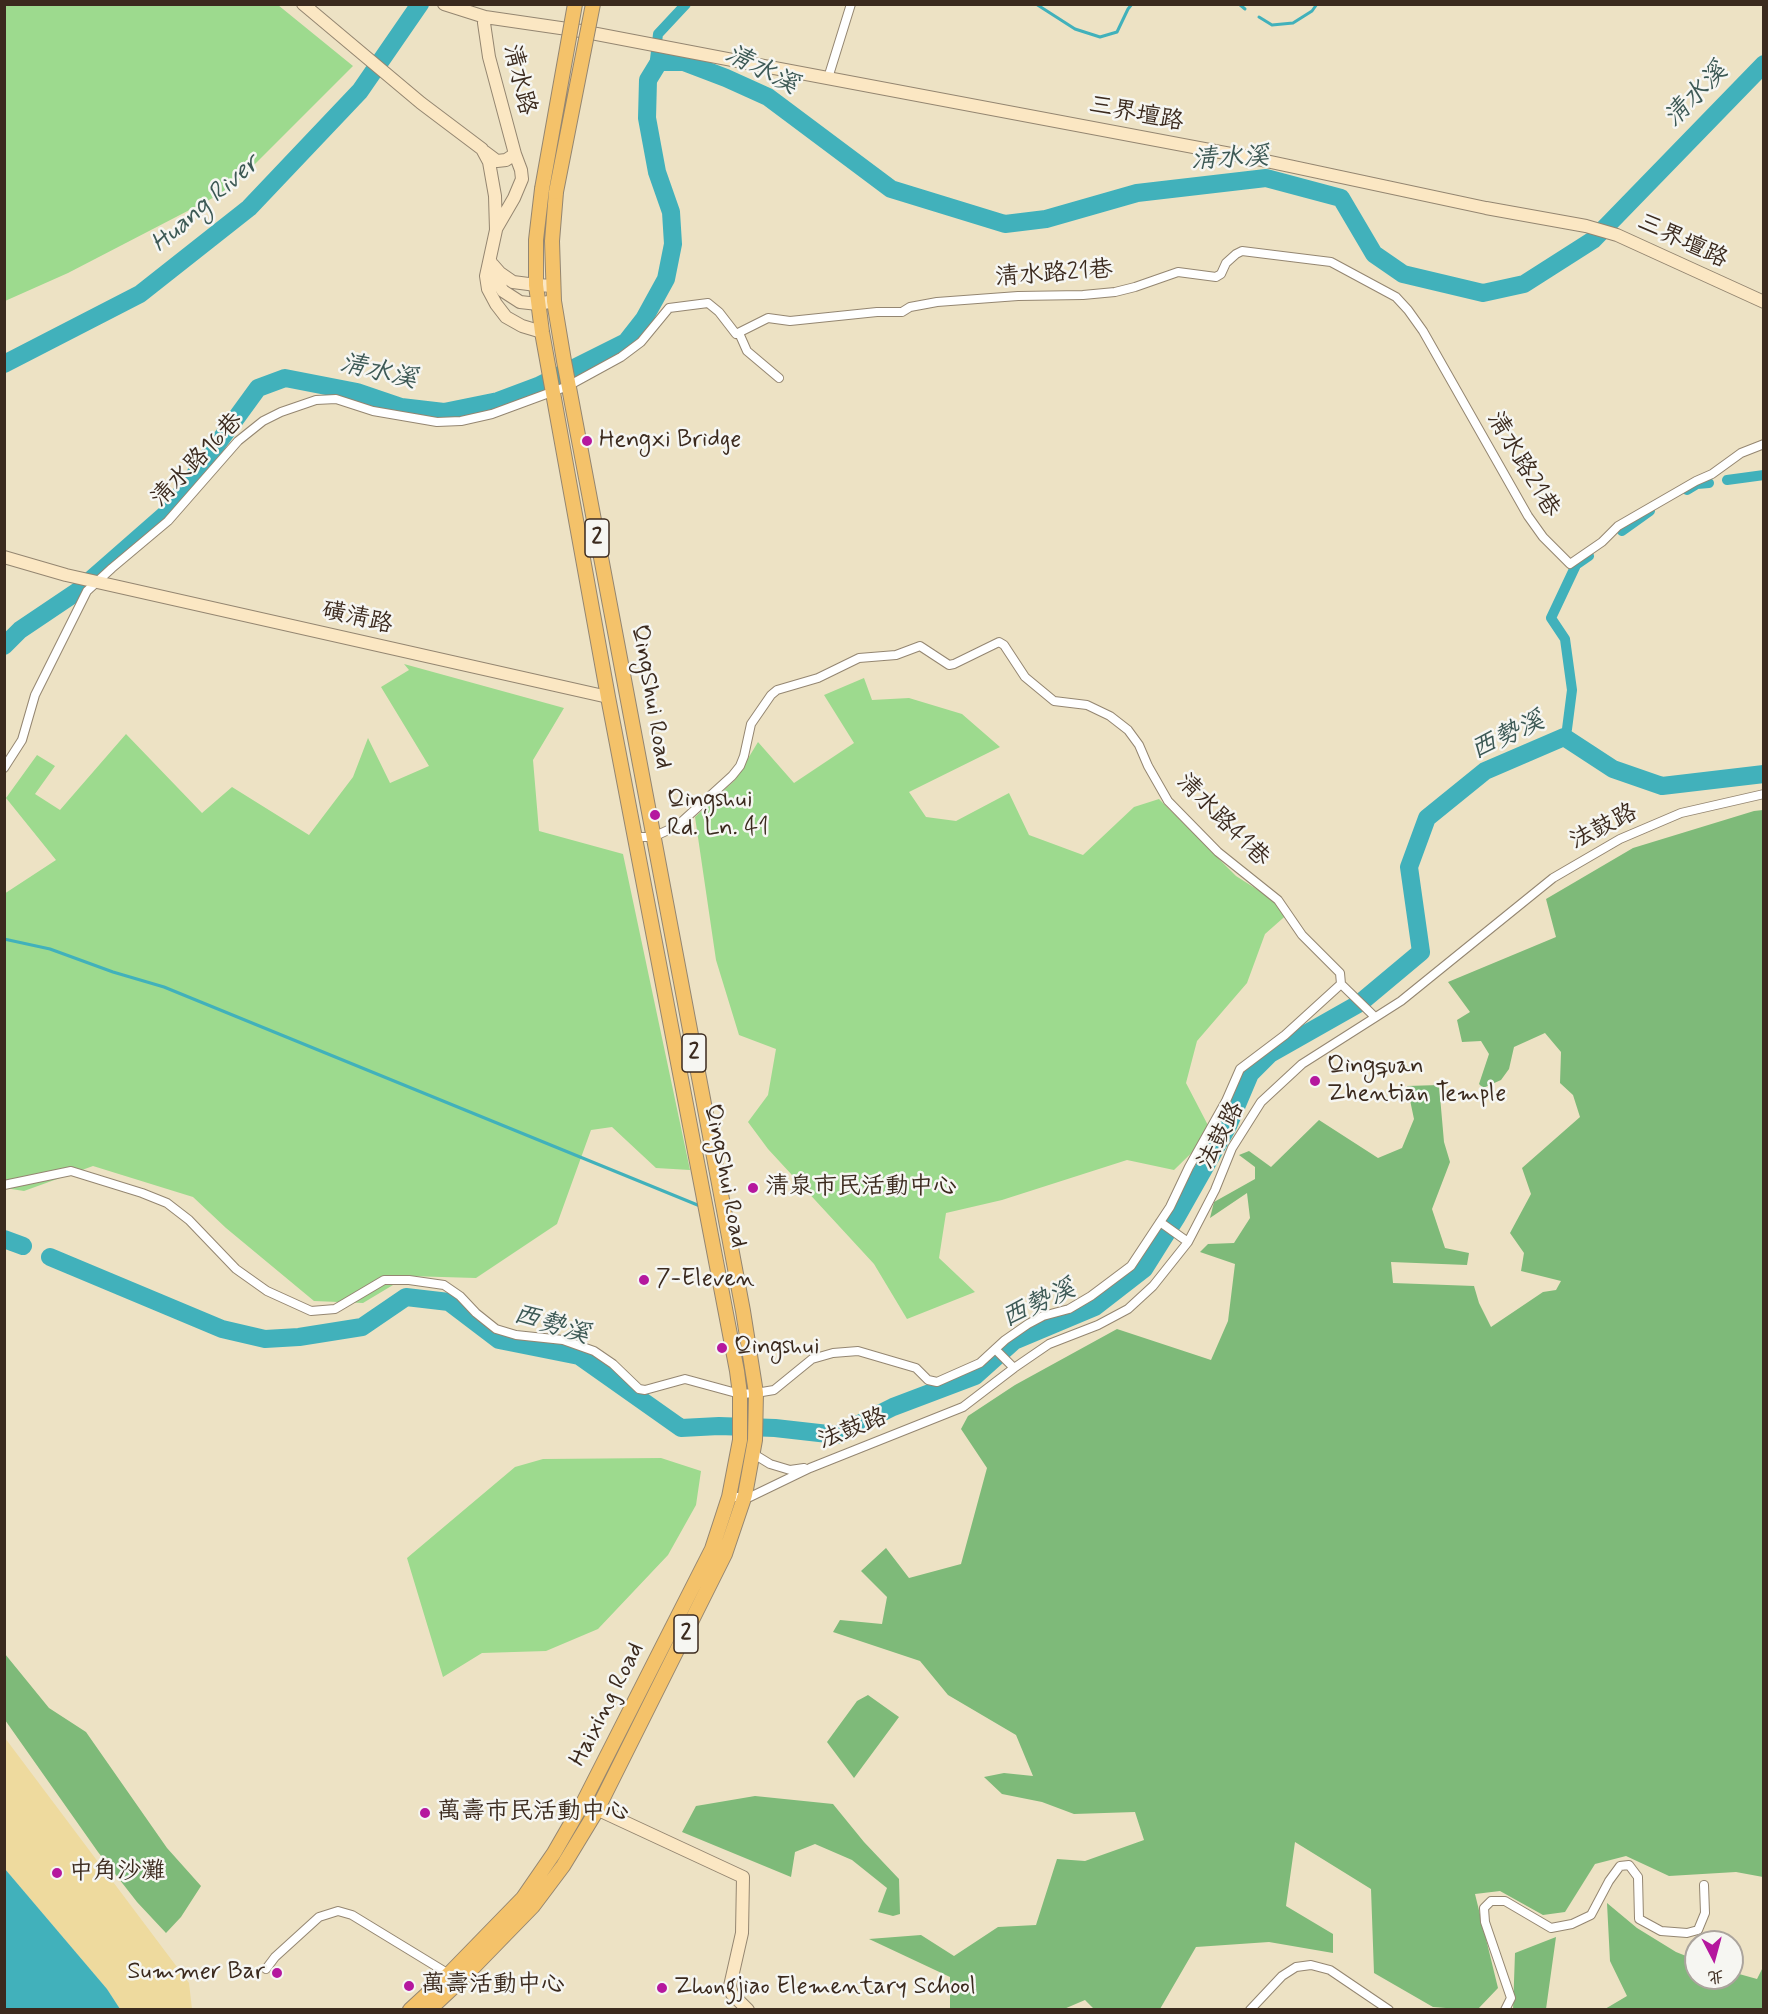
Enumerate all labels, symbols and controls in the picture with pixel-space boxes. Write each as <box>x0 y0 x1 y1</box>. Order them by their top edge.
water label: 清水溪 <box>719 39 803 103</box>
street label: 清水路 <box>495 42 541 118</box>
water label: 清水溪 <box>1659 57 1735 135</box>
street label: 三界壇路 <box>1086 92 1186 138</box>
water label: 清水溪 <box>1190 142 1270 178</box>
water label: Huang River <box>146 150 266 260</box>
street label: 三界壇路 <box>1632 209 1732 275</box>
street label: 清水路21巷 <box>994 257 1114 293</box>
water label: 清水溪 <box>336 349 420 397</box>
street label: 清水路21巷 <box>1479 407 1565 523</box>
street label: 清水路16巷 <box>146 408 250 514</box>
place label: Hengxi Bridge <box>599 427 741 455</box>
marker: Hengxi Bridge <box>580 434 594 448</box>
road number: 2 <box>585 519 609 557</box>
street label: 磺清路 <box>319 597 395 641</box>
street label: QingShui Road <box>623 623 677 771</box>
water label: 西勢溪 <box>1466 706 1550 768</box>
street label: 清水路41巷 <box>1169 768 1275 874</box>
place label: Qingshui Rd. Ln. 41 <box>667 787 769 843</box>
street label: 法鼓路 <box>1565 799 1643 857</box>
marker: Qingshui Rd. Ln. 41 <box>648 808 662 822</box>
road number: 2 <box>682 1034 706 1072</box>
place label: Qingquan Zhentian Temple <box>1327 1053 1506 1109</box>
marker: Qingquan Zhentian Temple <box>1308 1074 1322 1088</box>
street label: 法鼓路 <box>1192 1097 1252 1175</box>
street label: QingShui Road <box>696 1102 752 1250</box>
place label: 清泉市民活動中心 <box>765 1174 957 1202</box>
marker: 清泉市民活動中心 <box>746 1181 760 1195</box>
place label: 7-Eleven <box>656 1266 755 1294</box>
marker: 7-Eleven <box>637 1273 651 1287</box>
water label: 西勢溪 <box>997 1274 1081 1336</box>
water label: 西勢溪 <box>509 1300 593 1352</box>
place label: Qingshui <box>734 1334 820 1362</box>
marker: Qingshui <box>715 1341 729 1355</box>
street label: 法鼓路 <box>814 1403 892 1457</box>
road number: 2 <box>674 1615 698 1653</box>
street label: Haixing Road <box>564 1638 652 1772</box>
place label: 萬壽市民活動中心 <box>437 1799 629 1827</box>
marker: 萬壽市民活動中心 <box>418 1806 432 1820</box>
place label: 中角沙灘 <box>69 1859 165 1887</box>
marker: 中角沙灘 <box>50 1866 64 1880</box>
north arrow <box>1684 1930 1744 1990</box>
place label: Summer Bar <box>127 1959 265 1987</box>
text: 北 <box>1707 1965 1725 1988</box>
marker: Summer Bar <box>270 1966 284 1980</box>
place label: 萬壽活動中心 <box>421 1972 565 2000</box>
place label: Zhongjiao Elementary School <box>674 1974 976 2002</box>
marker: 萬壽活動中心 <box>402 1979 416 1993</box>
marker: Zhongjiao Elementary School <box>655 1981 669 1995</box>

